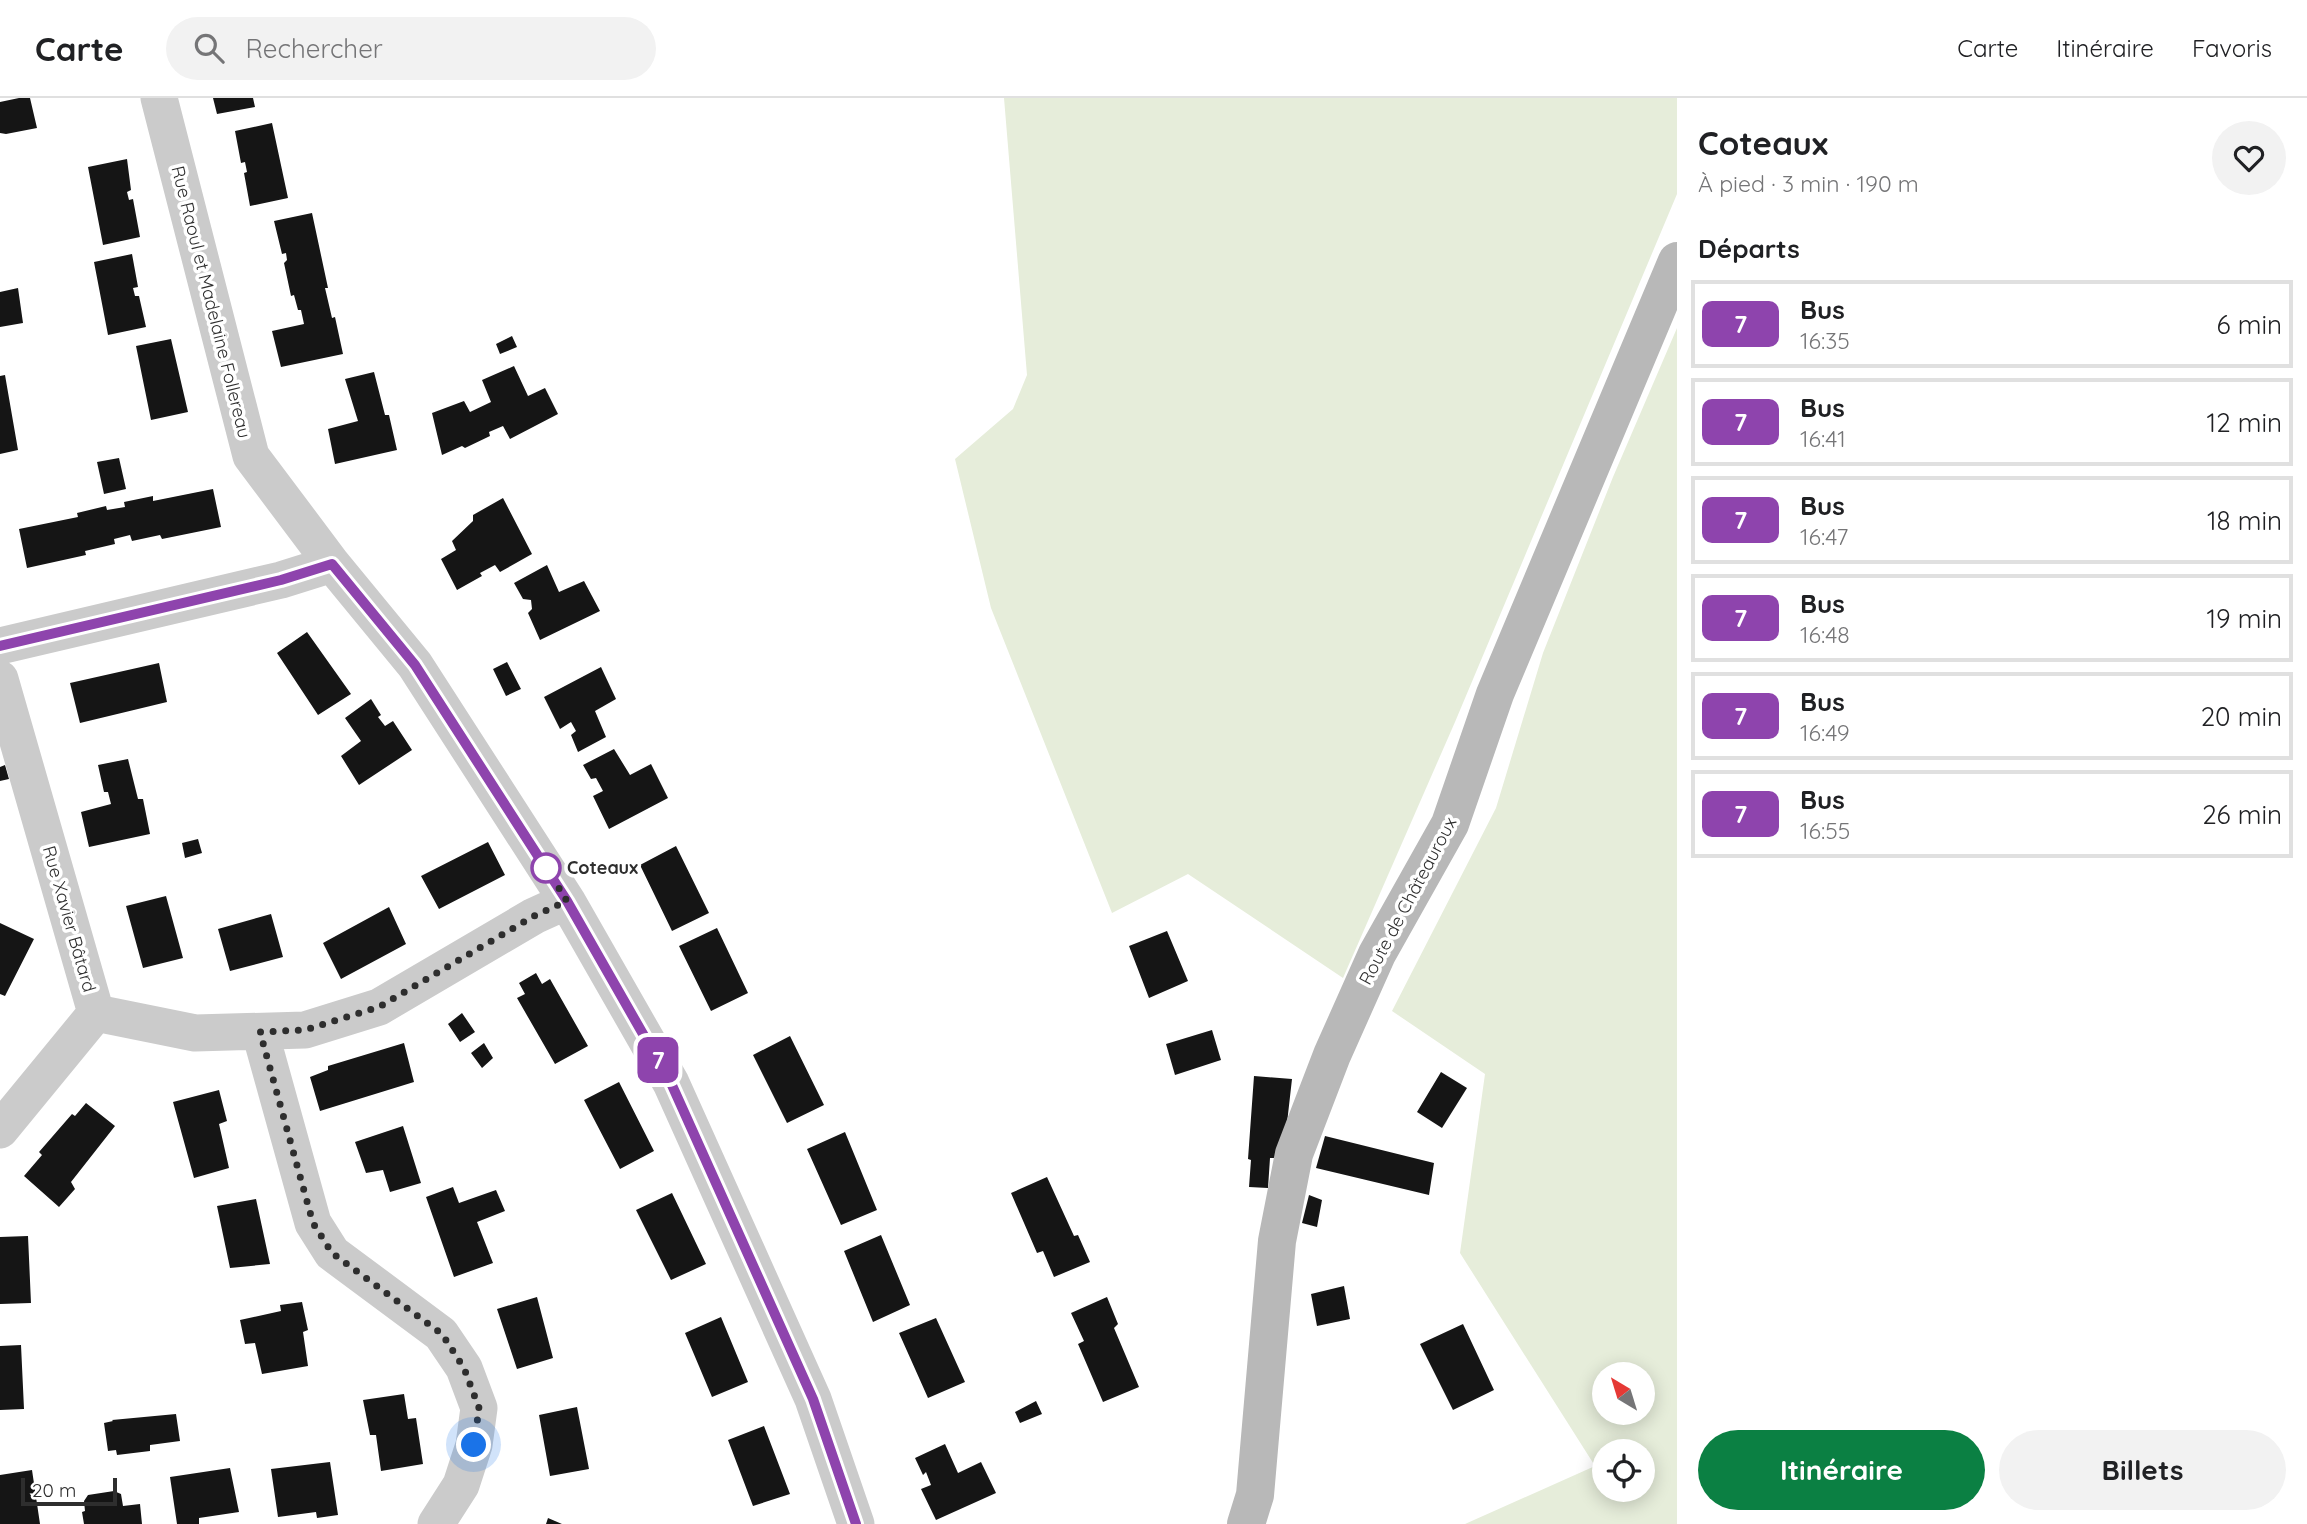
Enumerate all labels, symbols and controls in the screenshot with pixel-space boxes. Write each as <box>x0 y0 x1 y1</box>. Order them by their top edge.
search box <box>166 17 656 80</box>
text: Carte <box>35 28 124 69</box>
icon: search <box>190 29 228 67</box>
text: Rechercher <box>246 32 383 65</box>
text: Carte <box>1957 33 2018 63</box>
text: Itinéraire <box>2056 33 2154 63</box>
text: Favoris <box>2192 33 2272 63</box>
button: heart <box>2212 121 2286 195</box>
text: Coteaux <box>1698 122 1828 163</box>
street label: Rue Raoul et Madelaine Follereau <box>166 163 256 440</box>
text: À pied · 3 min · 190 m <box>1698 169 1919 198</box>
text: Départs <box>1698 232 1800 265</box>
text: Bus <box>1800 293 1845 326</box>
text: 6 min <box>2217 308 2282 341</box>
text: 7 <box>1734 309 1747 339</box>
text: 16:35 <box>1800 326 1850 355</box>
text: Bus <box>1800 391 1845 424</box>
text: 12 min <box>2207 406 2282 439</box>
text: 7 <box>1734 407 1747 437</box>
text: 16:41 <box>1800 424 1846 453</box>
text: Bus <box>1800 489 1845 522</box>
text: 18 min <box>2207 504 2282 537</box>
text: 7 <box>1734 505 1747 535</box>
text: 16:47 <box>1800 522 1848 551</box>
text: Bus <box>1800 587 1845 620</box>
text: 19 min <box>2206 602 2282 635</box>
text: 7 <box>1734 603 1747 633</box>
text: 16:48 <box>1800 620 1850 649</box>
text: Bus <box>1800 685 1845 718</box>
text: 20 min <box>2201 700 2282 733</box>
text: 7 <box>1734 701 1747 731</box>
text: 16:49 <box>1800 718 1850 747</box>
text: Bus <box>1800 783 1845 816</box>
text: 26 min <box>2202 798 2282 831</box>
text: 7 <box>1734 799 1747 829</box>
street label: Route de Châteauroux <box>1354 813 1462 989</box>
text: 16:55 <box>1800 816 1850 845</box>
street label: Rue Xavier Bâtard <box>38 843 101 995</box>
marker: Coteaux <box>531 853 561 883</box>
place label: Coteaux <box>567 856 638 879</box>
line badge: 7 <box>635 1037 681 1083</box>
text: 7 <box>651 1045 665 1075</box>
north arrow <box>1592 1362 1656 1424</box>
map controls <box>1592 1362 1655 1502</box>
your location <box>456 1427 491 1462</box>
button: Itinéraire <box>1698 1430 1985 1510</box>
button: Billets <box>1999 1430 2286 1510</box>
button: locate <box>1592 1439 1655 1502</box>
scale bar <box>21 1475 117 1507</box>
text: 20 m <box>32 1478 76 1502</box>

